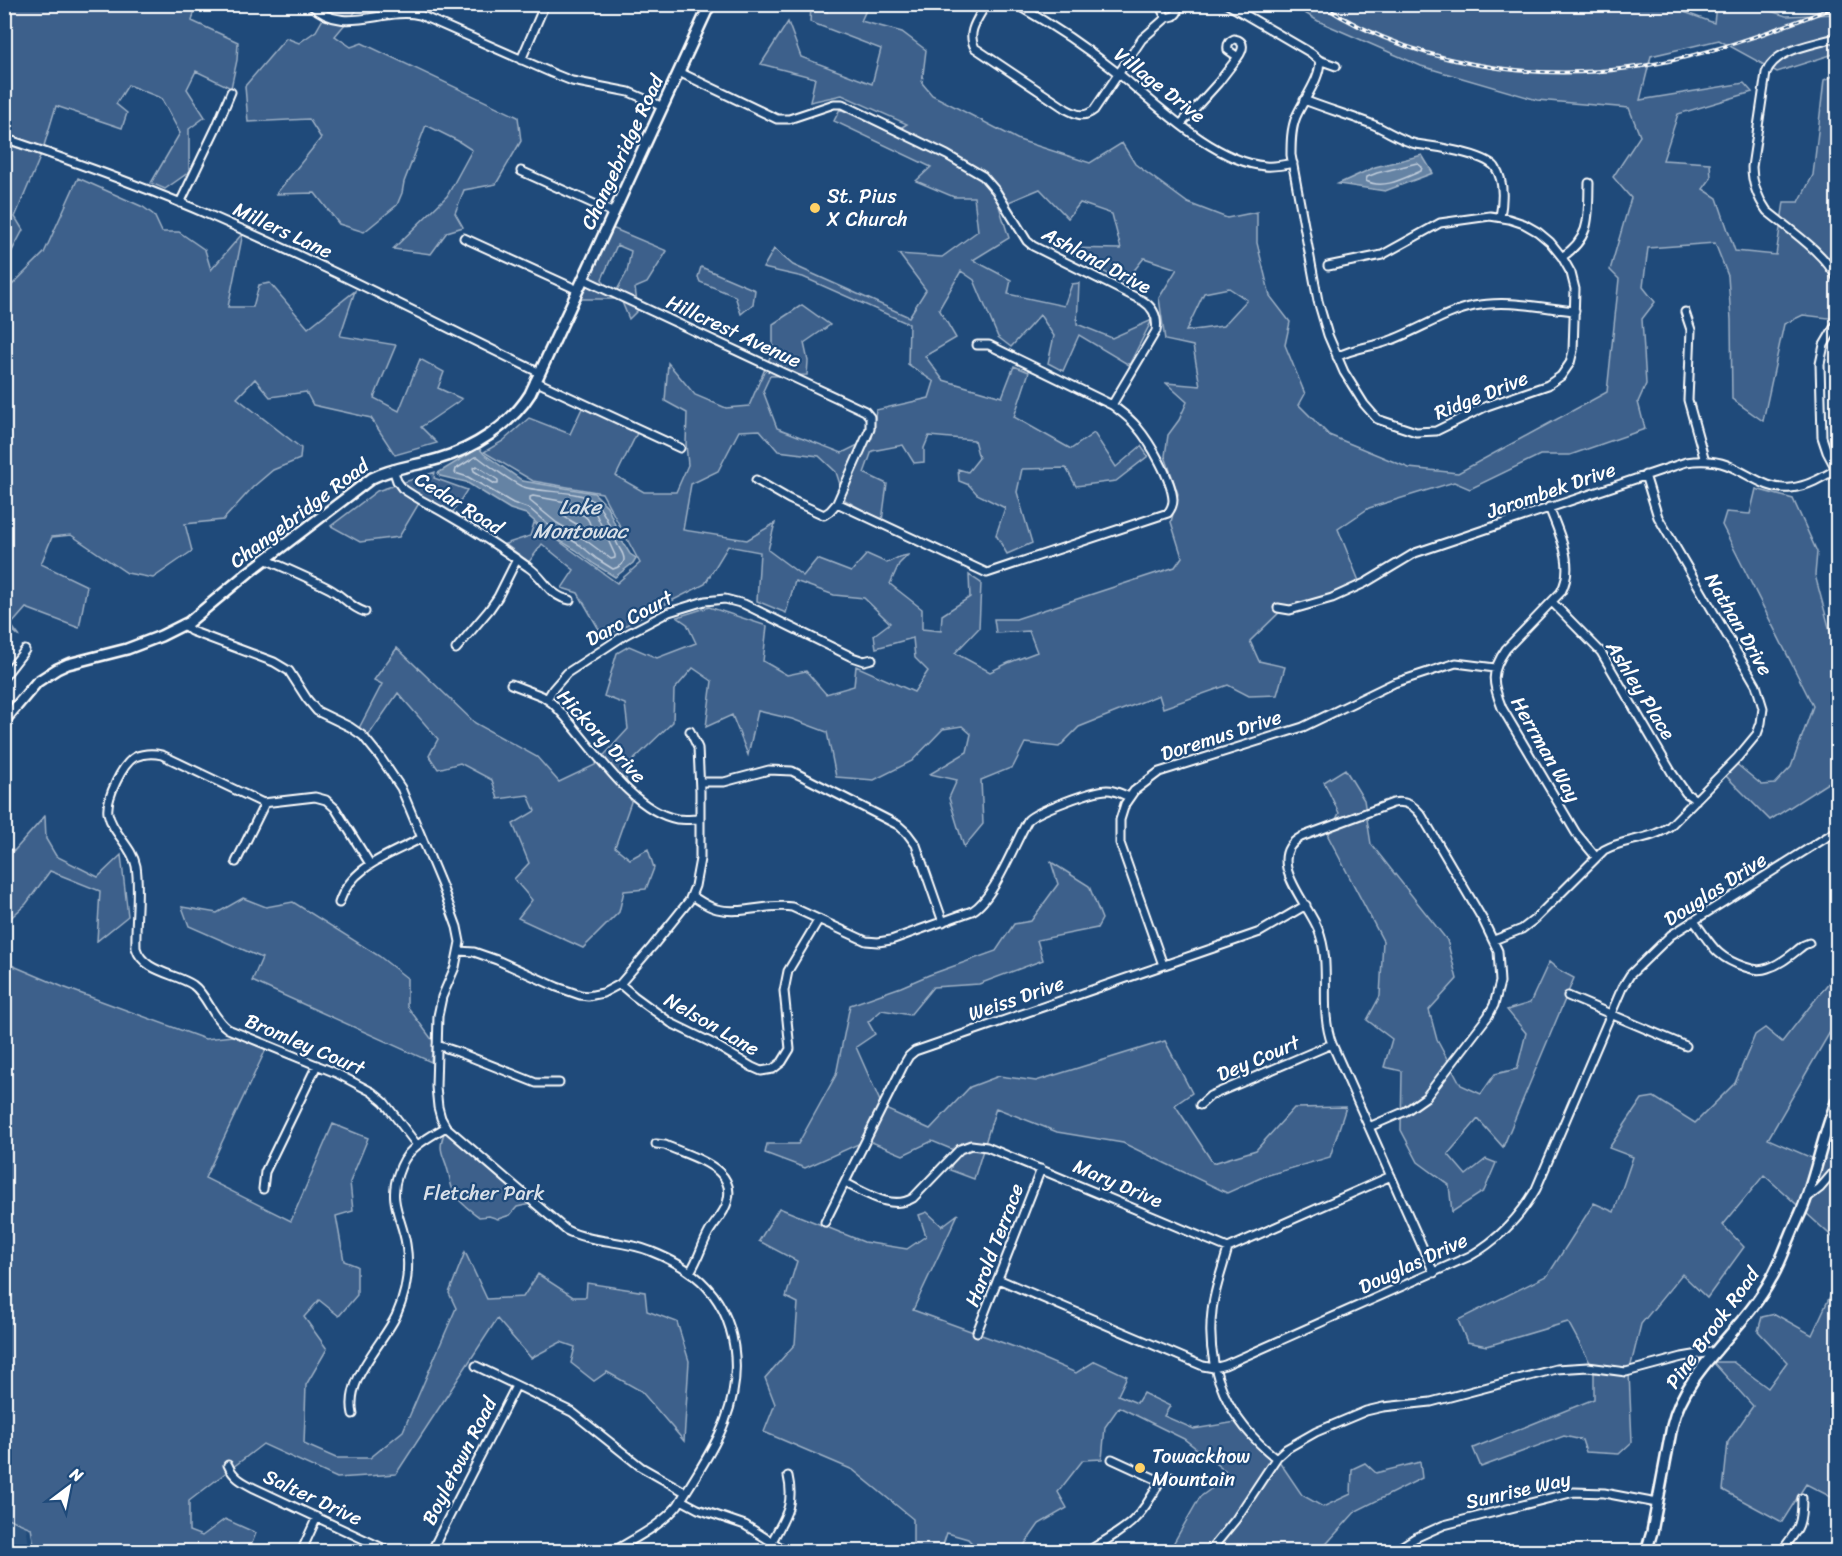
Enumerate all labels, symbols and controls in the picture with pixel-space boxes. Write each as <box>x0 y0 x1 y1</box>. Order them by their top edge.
street label: Village Drive <box>1106 38 1213 133</box>
street label: Changebridge Road <box>571 67 674 236</box>
place label: St. Pius X Church <box>826 179 908 237</box>
street label: Millers Lane <box>227 192 338 269</box>
marker: St. Pius X Church <box>808 201 822 215</box>
street label: Ashland Drive <box>1035 216 1158 304</box>
street label: Hillcrest Avenue <box>660 285 807 378</box>
street label: Ridge Drive <box>1429 361 1534 430</box>
street label: Changebridge Road <box>222 448 378 578</box>
street label: Jarombek Drive <box>1481 452 1620 529</box>
street label: Cedar Road <box>407 462 511 545</box>
water label: Lake Montowac <box>533 488 630 550</box>
street label: Nathan Drive <box>1695 566 1782 683</box>
street label: Daro Court <box>579 580 680 656</box>
street label: Ashley Place <box>1596 633 1685 747</box>
street label: Hickory Drive <box>548 681 655 792</box>
street label: Herrman Way <box>1501 689 1591 810</box>
street label: Doremus Drive <box>1156 699 1286 771</box>
street label: Douglas Drive <box>1657 843 1774 936</box>
street label: Weiss Drive <box>963 966 1069 1031</box>
street label: Nelson Lane <box>657 983 766 1066</box>
street label: Bromley Court <box>239 1003 371 1086</box>
street label: Dey Court <box>1211 1025 1306 1092</box>
street label: Mary Drive <box>1067 1149 1169 1218</box>
park label: Fletcher Park <box>424 1176 545 1211</box>
street label: Harold Terrace <box>955 1178 1034 1312</box>
street label: Douglas Drive <box>1353 1223 1474 1304</box>
street label: Pine Brook Road <box>1656 1259 1770 1397</box>
street label: Boyletown Road <box>412 1390 507 1531</box>
place label: Towackhow Mountain <box>1152 1439 1250 1497</box>
north arrow <box>39 1457 99 1517</box>
text: N <box>63 1459 90 1490</box>
street label: Salter Drive <box>257 1459 368 1536</box>
marker: Towackhow Mountain <box>1133 1461 1147 1475</box>
street label: Sunrise Way <box>1462 1461 1575 1520</box>

